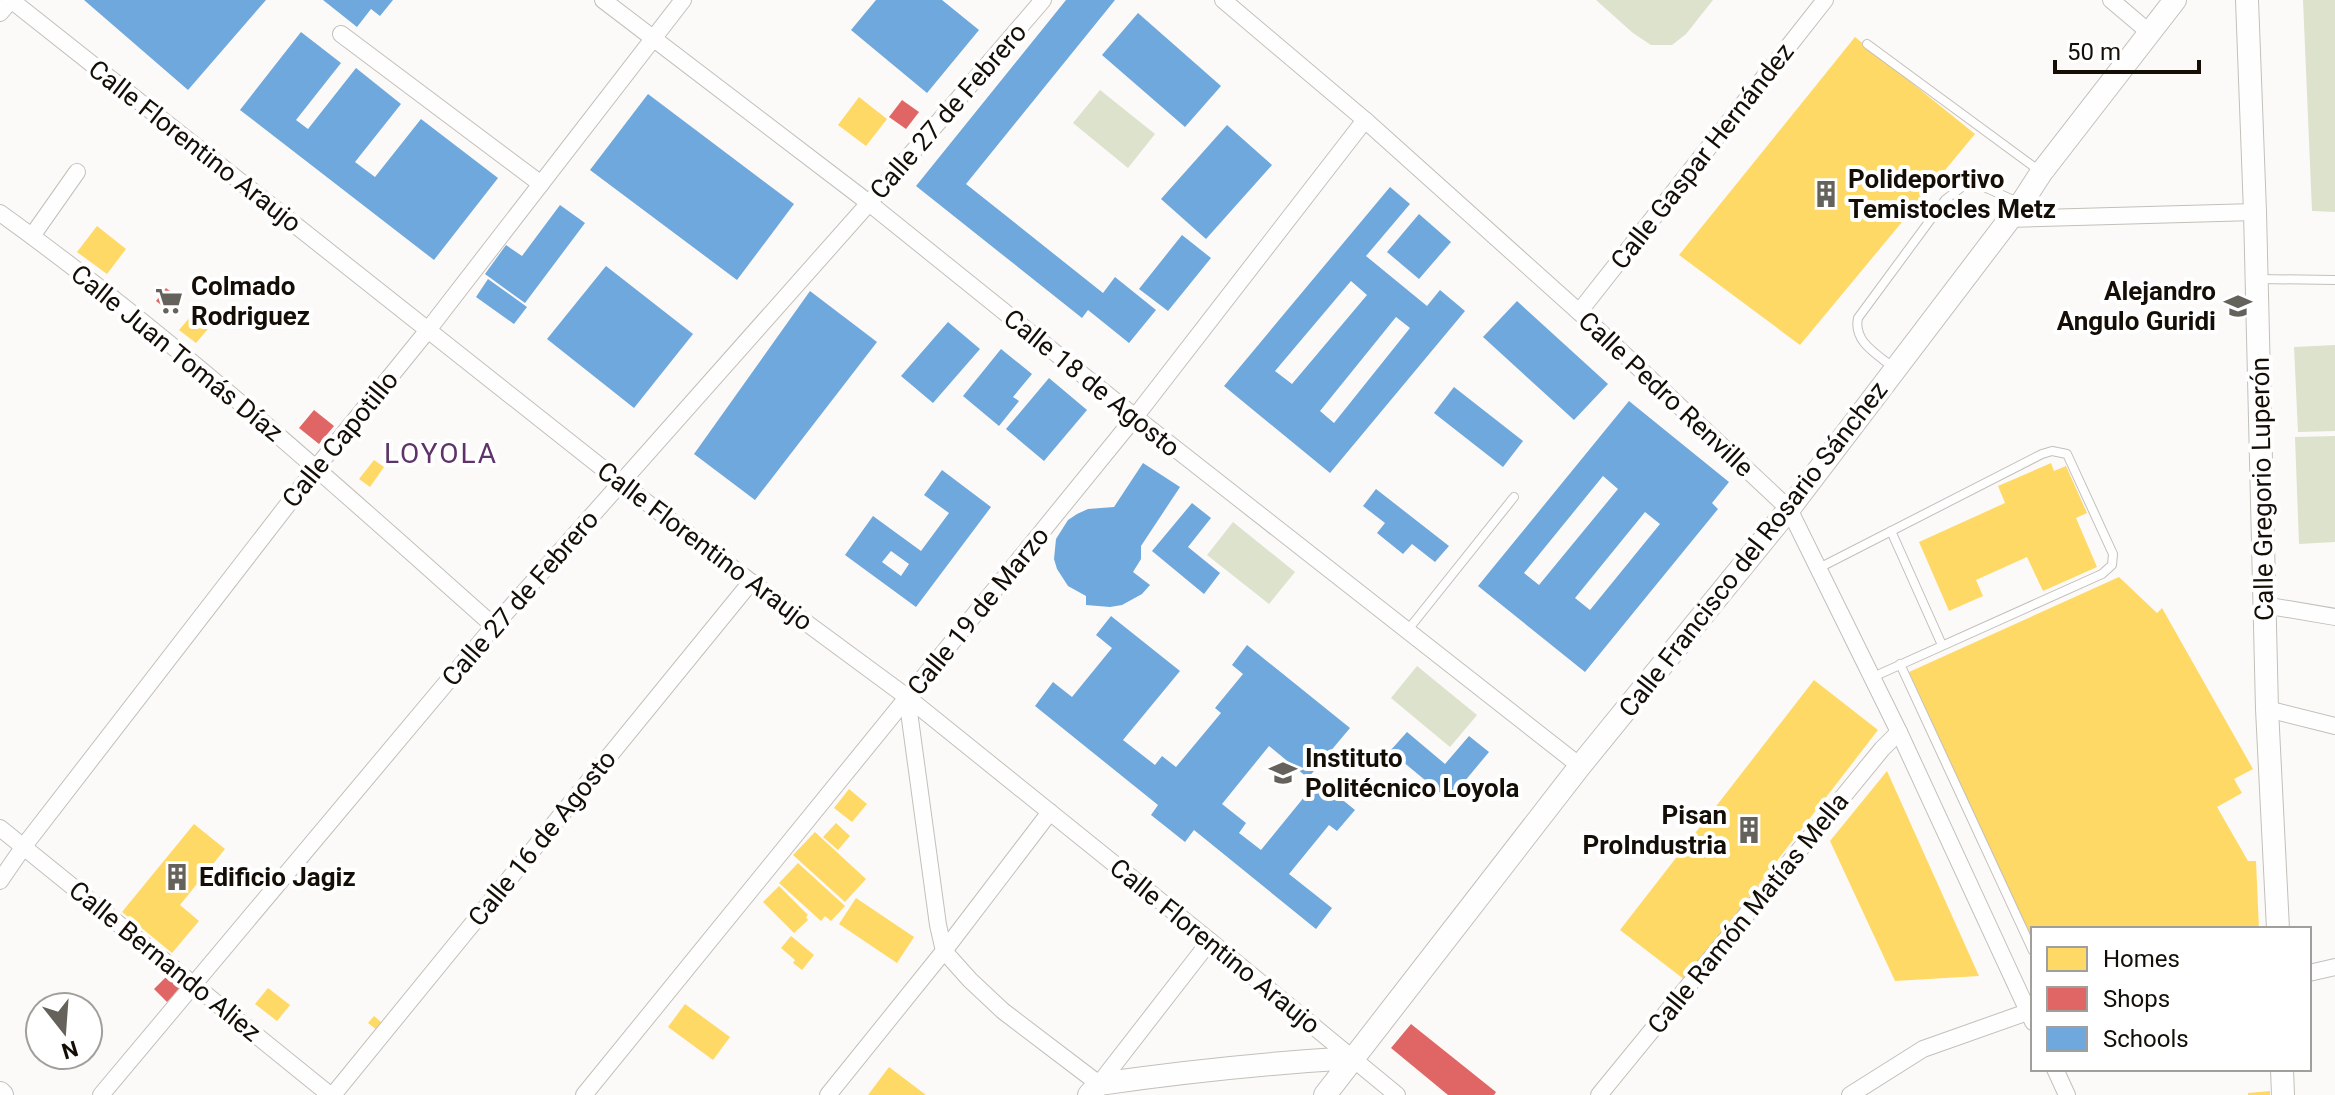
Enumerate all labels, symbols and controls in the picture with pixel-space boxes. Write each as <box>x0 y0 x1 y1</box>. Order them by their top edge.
street label: Calle 27 de Febrero <box>864 17 1032 205</box>
scale bar <box>2055 24 2199 74</box>
street label: Calle Gaspar Hernández <box>1604 37 1800 275</box>
text: 50 m <box>2067 38 2121 66</box>
street label: Calle Florentino Araujo <box>83 54 307 238</box>
place label: Polideportivo Temistocles Metz <box>1848 164 2056 224</box>
building icon: Polideportivo Temistocles Metz <box>1811 179 1841 209</box>
street label: Calle Juan Tomás Díaz <box>65 258 289 448</box>
place label: Colmado Rodriguez <box>191 271 310 331</box>
place label: Alejandro Angulo Guridi <box>2057 276 2216 336</box>
supermarket icon: Colmado Rodriguez <box>154 286 184 316</box>
school or university icon: Alejandro Angulo Guridi <box>2223 291 2253 321</box>
street label: Calle 18 de Agosto <box>998 303 1186 463</box>
street label: Calle Pedro Renville <box>1572 305 1760 483</box>
street label: Calle Gregorio Luperón <box>2245 357 2279 621</box>
street label: Calle Capotillo <box>276 365 404 513</box>
street label: Calle Francisco del Rosario Sánchez <box>1613 375 1893 723</box>
district label: LOYOLA <box>384 437 498 470</box>
street label: Calle Florentino Araujo <box>592 455 818 637</box>
street label: Calle 27 de Febrero <box>436 504 604 692</box>
street label: Calle 19 de Marzo <box>901 521 1055 701</box>
place label: Instituto Politécnico Loyola <box>1305 743 1520 803</box>
street label: Calle 16 de Agosto <box>462 744 622 932</box>
school or university icon: Instituto Politécnico Loyola <box>1268 758 1298 788</box>
street label: Calle Ramón Matías Mella <box>1641 786 1855 1040</box>
place label: Pisan ProIndustria <box>1583 800 1727 860</box>
building icon: Pisan ProIndustria <box>1734 815 1764 845</box>
street label: Calle Florentino Araujo <box>1104 852 1326 1040</box>
building icon: Edificio Jagiz <box>162 862 192 892</box>
place label: Edificio Jagiz <box>199 862 356 892</box>
street label: Calle Bernando Aliez <box>63 875 267 1048</box>
legend <box>2031 927 2311 1071</box>
text: Homes <box>2103 945 2180 973</box>
text: Shops <box>2103 985 2170 1013</box>
north arrow <box>24 991 104 1071</box>
text: Schools <box>2103 1025 2189 1053</box>
text: N <box>59 1035 81 1064</box>

